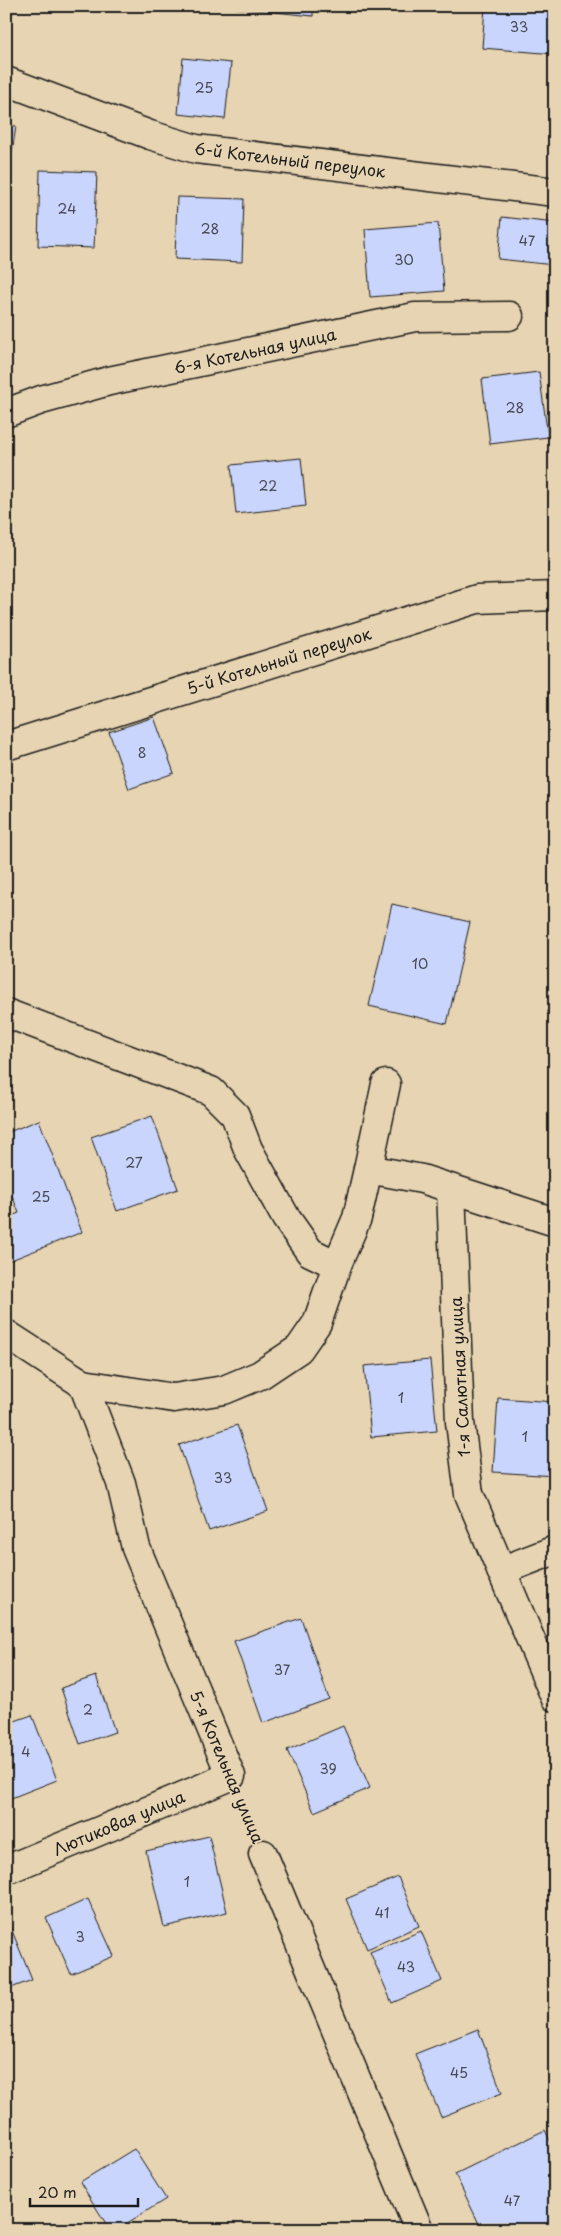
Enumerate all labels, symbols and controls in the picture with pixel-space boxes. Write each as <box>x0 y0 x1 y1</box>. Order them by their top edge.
house number: 33 <box>510 16 528 37</box>
house number: 25 <box>195 77 213 98</box>
street label: 6-й Котельный переулок <box>193 135 388 183</box>
house number: 24 <box>58 198 76 219</box>
house number: 28 <box>201 218 219 239</box>
house number: 47 <box>519 230 536 251</box>
house number: 30 <box>394 249 414 270</box>
street label: 6-я Котельная улица <box>172 321 338 379</box>
house number: 28 <box>506 397 524 418</box>
house number: 22 <box>259 475 277 496</box>
street label: 5-й Котельный переулок <box>184 620 374 700</box>
house number: 8 <box>138 742 146 763</box>
house number: 10 <box>412 953 428 974</box>
house number: 27 <box>125 1152 143 1173</box>
house number: 25 <box>32 1186 50 1207</box>
street label: 1-я Салютная улица <box>443 1296 475 1458</box>
house number: 1 <box>398 1387 404 1408</box>
house number: 1 <box>522 1426 528 1447</box>
house number: 33 <box>214 1467 232 1488</box>
house number: 37 <box>274 1659 291 1680</box>
street label: 5-я Котельная улица <box>185 1686 271 1847</box>
house number: 2 <box>83 1699 93 1720</box>
house number: 4 <box>21 1741 31 1762</box>
house number: 39 <box>319 1758 337 1779</box>
street label: Лютиковая улица <box>49 1783 188 1861</box>
house number: 1 <box>184 1871 190 1892</box>
house number: 41 <box>375 1902 389 1923</box>
house number: 3 <box>75 1926 85 1947</box>
house number: 43 <box>397 1956 415 1977</box>
house number: 45 <box>450 2062 468 2083</box>
scale bar <box>30 2176 138 2208</box>
text: 20 m <box>38 2180 77 2203</box>
house number: 47 <box>504 2190 521 2211</box>

